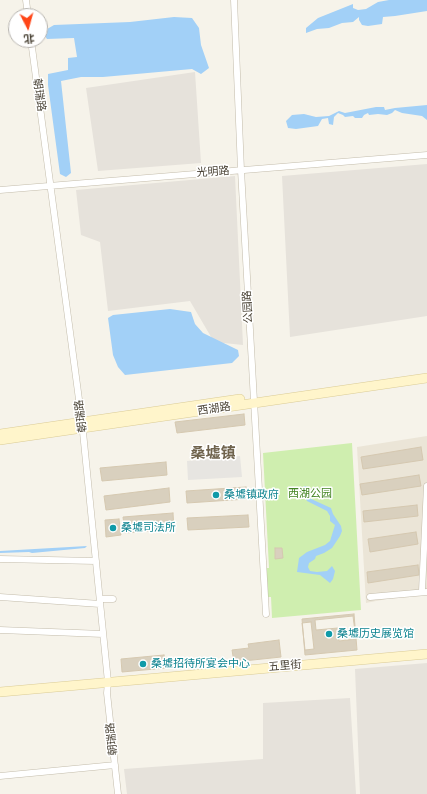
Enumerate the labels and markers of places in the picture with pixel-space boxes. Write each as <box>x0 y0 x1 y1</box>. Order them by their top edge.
place label: 桑墟镇政府 <box>224 488 279 502</box>
marker: 桑墟镇政府 <box>211 490 221 500</box>
place label: 桑墟司法所 <box>121 521 176 535</box>
marker: 桑墟司法所 <box>108 523 118 533</box>
place label: 桑墟历史展览馆 <box>337 627 414 641</box>
marker: 桑墟历史展览馆 <box>324 629 334 639</box>
place label: 桑墟招待所宴会中心 <box>151 657 250 671</box>
marker: 桑墟招待所宴会中心 <box>138 659 148 669</box>

